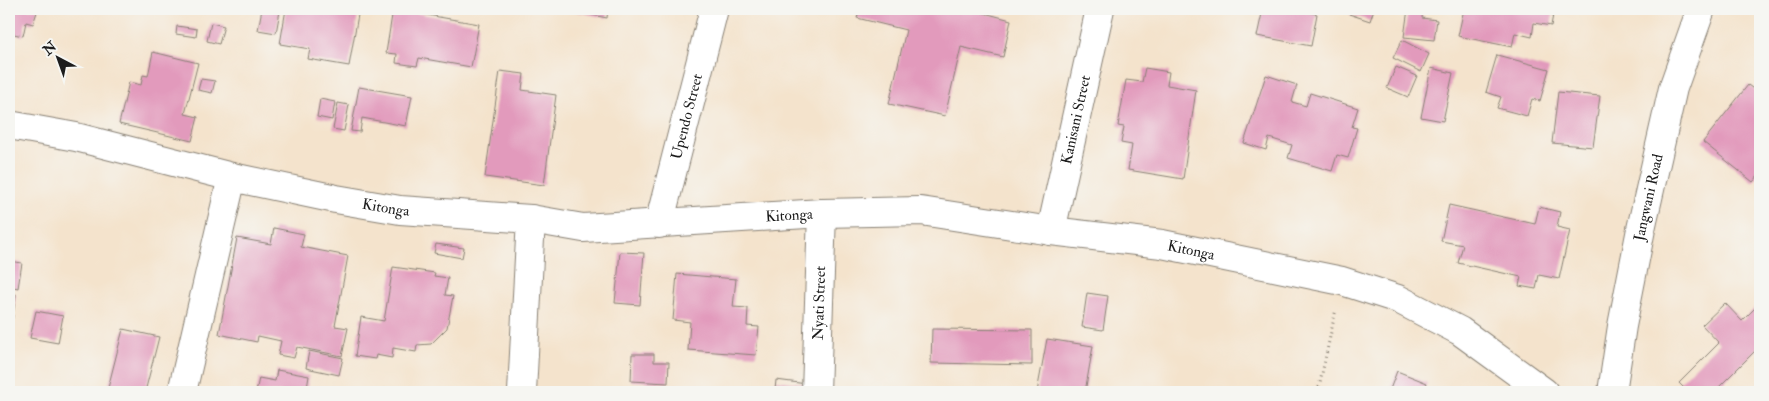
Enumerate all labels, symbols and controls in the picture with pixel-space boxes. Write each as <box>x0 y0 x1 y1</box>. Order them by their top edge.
north arrow <box>32 32 82 82</box>
text: N <box>39 38 60 60</box>
street label: Upendo Street <box>666 71 707 161</box>
street label: Kanisani Street <box>1057 73 1095 166</box>
street label: Jangwani Road <box>1629 151 1667 244</box>
street label: Kitonga <box>361 194 411 220</box>
street label: Kitonga <box>765 204 814 226</box>
street label: Kitonga <box>1166 236 1217 264</box>
street label: Nyati Street <box>808 266 830 340</box>

